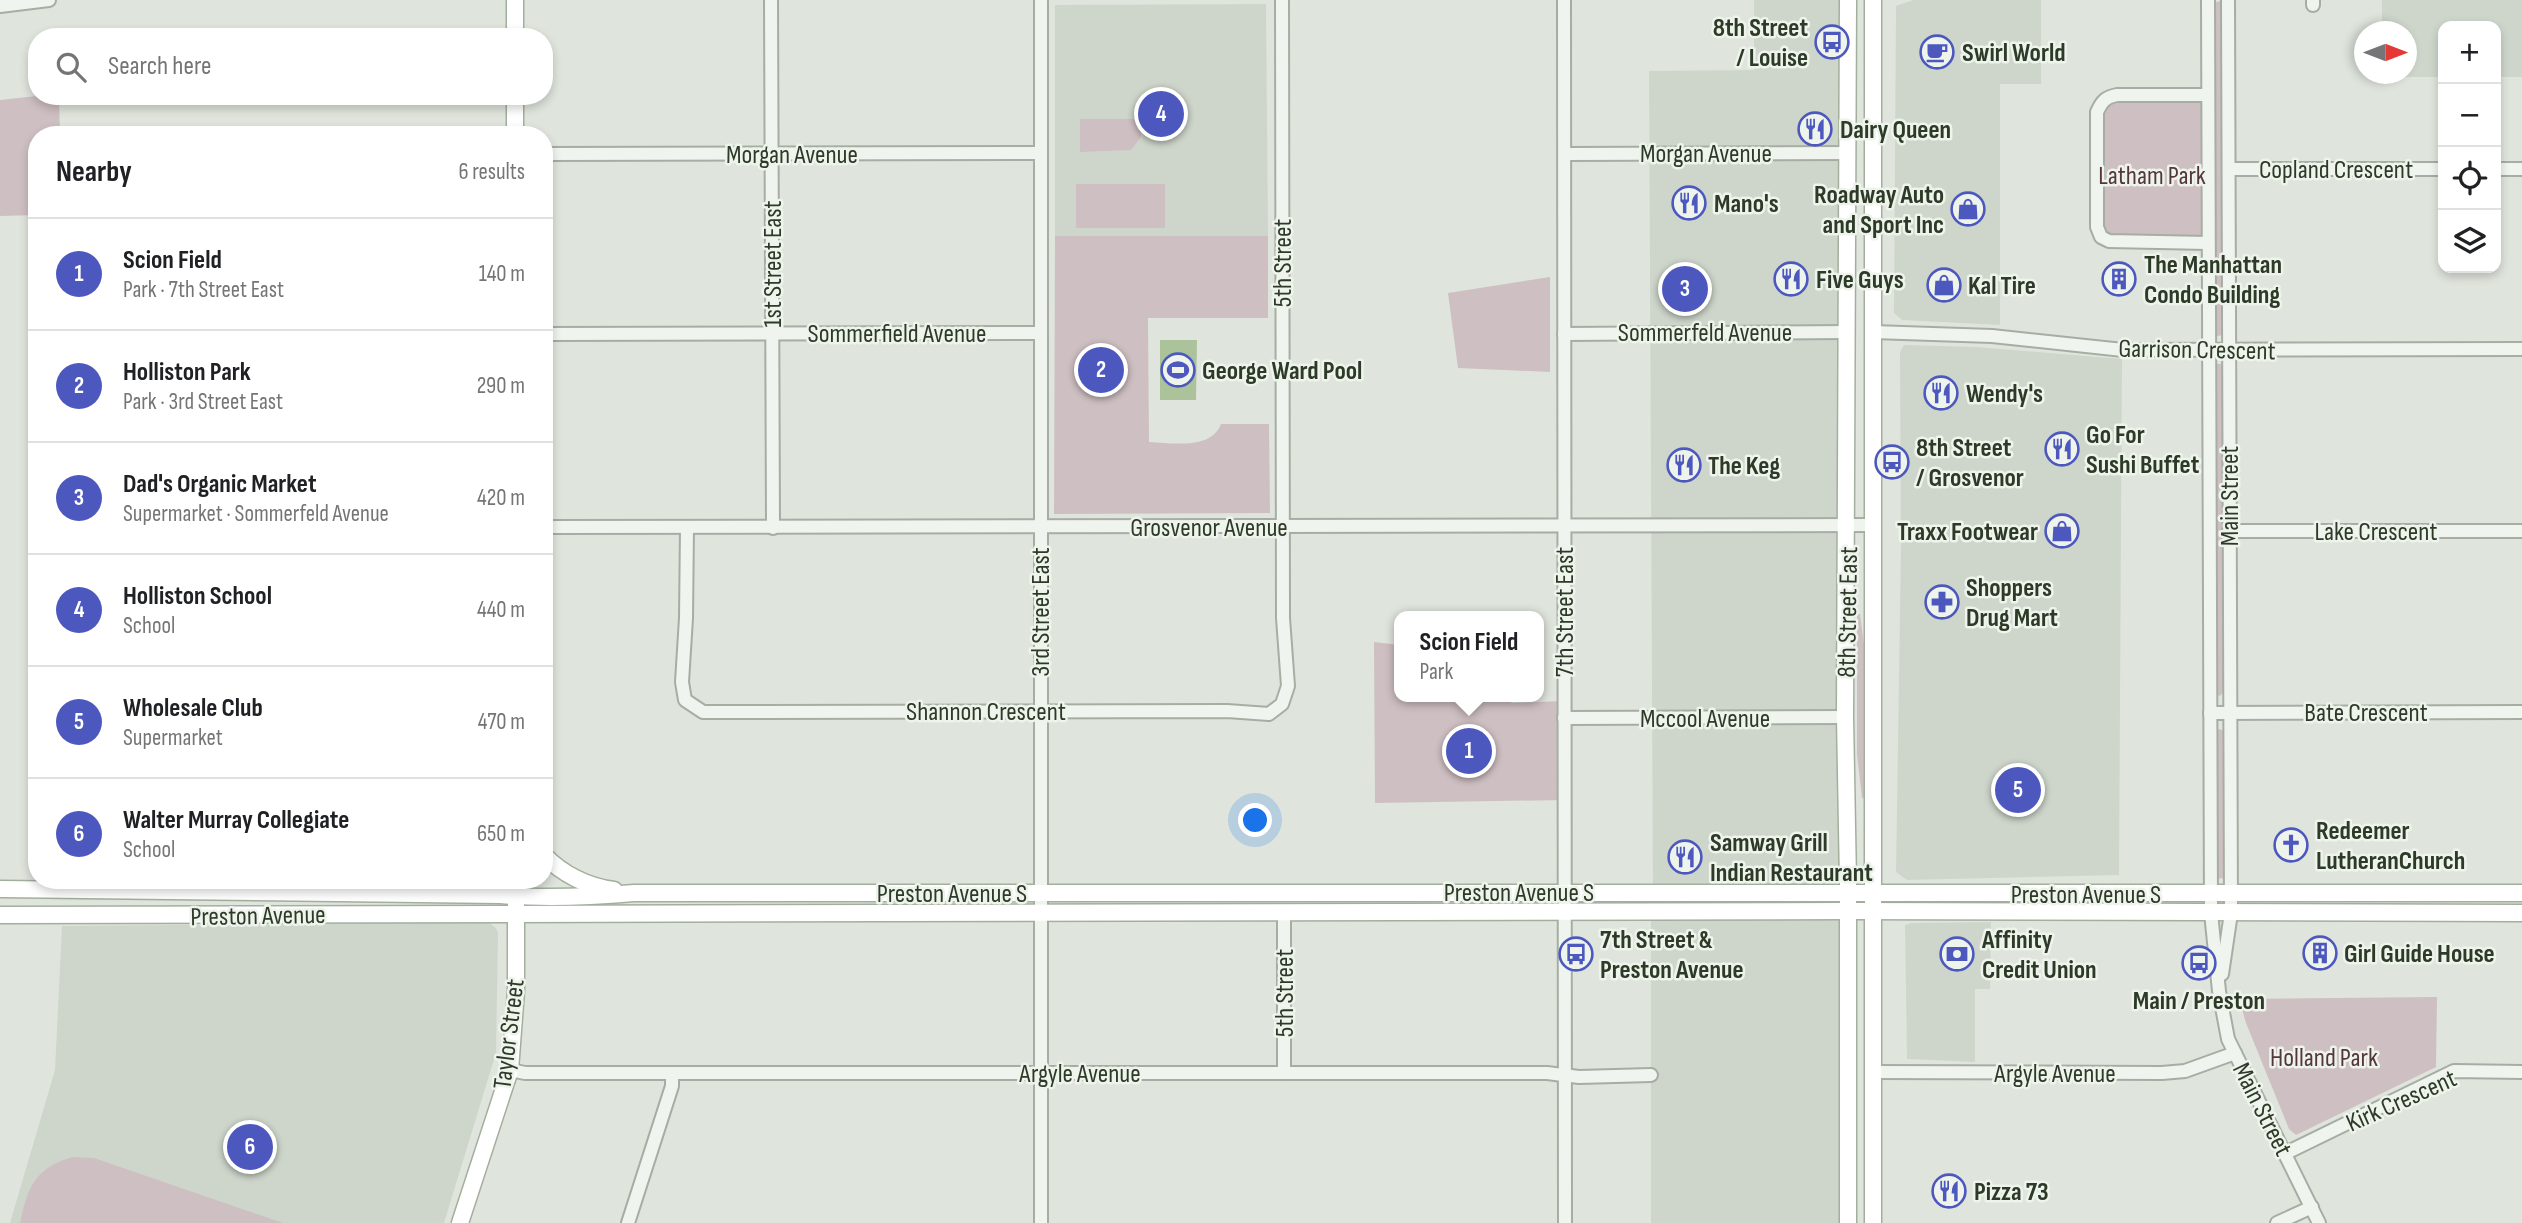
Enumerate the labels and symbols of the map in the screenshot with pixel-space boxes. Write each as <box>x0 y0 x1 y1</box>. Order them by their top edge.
place label: 8th Street / Louise <box>1713 13 1808 74</box>
north arrow <box>2354 21 2417 84</box>
bus stop icon: 8th Street / Louise <box>1813 23 1851 61</box>
cafe icon: Swirl World <box>1918 33 1956 71</box>
place label: Swirl World <box>1962 38 2066 69</box>
pin: 4 <box>1138 88 1184 140</box>
restaurant icon: Dairy Queen <box>1796 110 1834 148</box>
place label: Dairy Queen <box>1840 115 1951 146</box>
street label: Morgan Avenue <box>1640 139 1772 170</box>
street label: Morgan Avenue <box>726 140 858 171</box>
street label: Copland Crescent <box>2259 155 2413 186</box>
park label: Latham Park <box>2098 161 2206 192</box>
place label: Roadway Auto and Sport Inc <box>1814 180 1944 241</box>
restaurant icon: Mano's <box>1670 184 1708 222</box>
place label: Mano's <box>1714 189 1779 220</box>
shop icon: Roadway Auto and Sport Inc <box>1949 190 1987 228</box>
street label: 1st Street East <box>758 200 789 328</box>
street label: 5th Street <box>1268 219 1299 307</box>
place label: The Manhattan Condo Building <box>2144 250 2282 311</box>
restaurant icon: Five Guys <box>1772 260 1810 298</box>
building icon: The Manhattan Condo Building <box>2100 260 2138 298</box>
pin: 3 <box>1662 263 1708 315</box>
place label: Five Guys <box>1816 265 1904 296</box>
shop icon: Kal Tire <box>1925 266 1963 304</box>
place label: Kal Tire <box>1968 271 2036 302</box>
street label: Sommerfeld Avenue <box>1618 318 1792 349</box>
street label: Sommerfield Avenue <box>808 319 986 350</box>
street label: Garrison Crescent <box>2118 334 2276 367</box>
pin: 2 <box>1078 344 1124 396</box>
sports icon: George Ward Pool <box>1159 351 1197 389</box>
place label: George Ward Pool <box>1202 356 1362 387</box>
restaurant icon: Wendy's <box>1922 374 1960 412</box>
place label: Wendy's <box>1966 379 2043 410</box>
place label: Go For Sushi Buffet <box>2086 420 2200 481</box>
restaurant icon: Go For Sushi Buffet <box>2043 430 2081 468</box>
place label: 8th Street / Grosvenor <box>1916 433 2024 494</box>
bus stop icon: 8th Street / Grosvenor <box>1873 443 1911 481</box>
restaurant icon: The Keg <box>1665 446 1703 484</box>
street label: Main Street <box>2215 446 2246 546</box>
place label: The Keg <box>1708 451 1780 482</box>
shop icon: Traxx Footwear <box>2043 512 2081 550</box>
street label: Grosvenor Avenue <box>1130 513 1288 544</box>
place label: Traxx Footwear <box>1897 517 2038 548</box>
street label: Lake Crescent <box>2314 517 2438 548</box>
street label: 8th Street East <box>1832 546 1865 678</box>
street label: 3rd Street East <box>1026 547 1057 677</box>
street label: 7th Street East <box>1550 547 1581 677</box>
place label: Shoppers Drug Mart <box>1966 573 2058 634</box>
pharmacy icon: Shoppers Drug Mart <box>1923 583 1961 621</box>
street label: Shannon Crescent <box>906 697 1066 728</box>
street label: Bate Crescent <box>2304 698 2428 729</box>
street label: Mccool Avenue <box>1640 704 1770 735</box>
pin: 1 <box>1446 725 1492 777</box>
pin: 5 <box>1995 764 2041 816</box>
your location <box>1238 803 1272 837</box>
place label: Redeemer LutheranChurch <box>2316 816 2465 877</box>
church icon: Redeemer LutheranChurch <box>2272 826 2310 864</box>
place label: Samway Grill Indian Restaurant <box>1710 828 1873 889</box>
restaurant icon: Samway Grill Indian Restaurant <box>1666 838 1704 876</box>
street label: Preston Avenue S <box>1444 878 1594 909</box>
street label: Preston Avenue S <box>877 879 1027 910</box>
street label: Preston Avenue S <box>2011 880 2161 911</box>
street label: Preston Avenue <box>190 900 326 933</box>
place label: 7th Street & Preston Avenue <box>1600 925 1744 986</box>
place label: Affinity Credit Union <box>1981 925 2097 986</box>
building icon: Girl Guide House <box>2301 934 2339 972</box>
bus stop icon: 7th Street & Preston Avenue <box>1557 935 1595 973</box>
bank icon: Affinity Credit Union <box>1938 935 1976 973</box>
place label: Girl Guide House <box>2344 939 2495 970</box>
bus stop icon: Main / Preston <box>2180 944 2218 982</box>
street label: 5th Street <box>1270 949 1301 1037</box>
street label: Taylor Street <box>487 977 532 1091</box>
place label: Main / Preston <box>2133 986 2265 1017</box>
park label: Holland Park <box>2270 1043 2378 1074</box>
street label: Main Street <box>2225 1058 2298 1162</box>
street label: Argyle Avenue <box>1018 1059 1141 1090</box>
street label: Argyle Avenue <box>1993 1059 2116 1090</box>
street label: Kirk Crescent <box>2342 1063 2462 1139</box>
pin: 6 <box>227 1121 273 1173</box>
restaurant icon: Pizza 73 <box>1930 1172 1968 1210</box>
place label: Pizza 73 <box>1974 1177 2049 1208</box>

